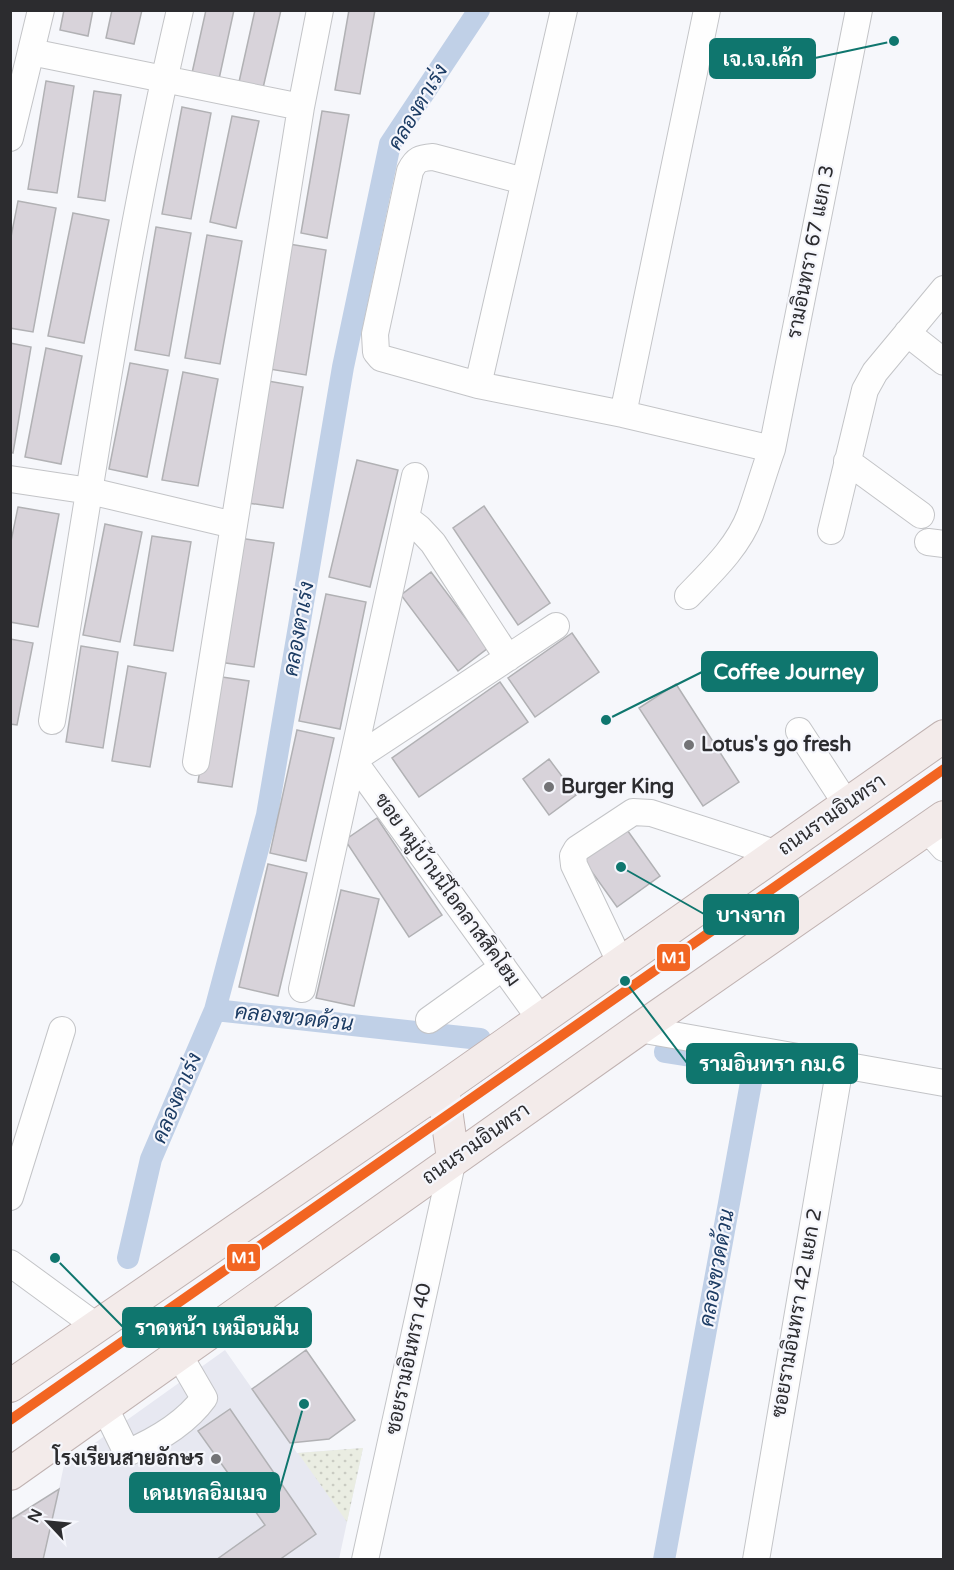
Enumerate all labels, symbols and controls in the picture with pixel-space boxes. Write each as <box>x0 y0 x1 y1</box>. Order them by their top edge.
callout: เจ.เจ.เค้ก <box>710 39 815 78</box>
text: เจ.เจ.เค้ก <box>722 46 804 72</box>
water label: คลองตาเร่ง <box>383 59 453 155</box>
street label: รามอินทรา 67 แยก 3 <box>781 163 840 341</box>
water label: คลองตาเร่ง <box>278 580 320 678</box>
callout: Coffee Journey <box>702 652 877 691</box>
text: Coffee Journey <box>713 660 865 685</box>
place label: Lotus's go fresh <box>701 733 851 757</box>
marker: Lotus's go fresh <box>682 738 696 752</box>
street label: ถนนรามอินทรา <box>773 768 890 861</box>
place label: Burger King <box>561 775 674 799</box>
marker: Burger King <box>542 780 556 794</box>
street label: ซอย หมู่บ้านนีโอคลาสสิคโฮม <box>367 788 527 992</box>
callout: บางจาก <box>704 895 798 934</box>
text: บางจาก <box>716 903 786 928</box>
line badge: M1 <box>656 943 691 972</box>
text: M1 <box>661 948 687 968</box>
water label: คลองขวดด้วน <box>234 998 355 1037</box>
callout: รามอินทรา กม.6 <box>687 1044 857 1083</box>
water label: คลองตาเร่ง <box>147 1049 207 1147</box>
text: รามอินทรา กม.6 <box>699 1052 845 1077</box>
street label: ถนนรามอินทรา <box>417 1097 534 1190</box>
water label: คลองขวดด้วน <box>693 1206 740 1329</box>
street label: ซอยรามอินทรา 42 แยก 2 <box>766 1206 827 1419</box>
line badge: M1 <box>226 1243 261 1272</box>
text: M1 <box>231 1248 257 1268</box>
street label: ซอยรามอินทรา 40 <box>380 1281 437 1437</box>
callout: ราดหน้า เหมือนฝัน <box>123 1308 311 1347</box>
text: ราดหน้า เหมือนฝัน <box>135 1314 299 1341</box>
place label: โรงเรียนสายอักษร <box>52 1444 204 1471</box>
marker: โรงเรียนสายอักษร <box>209 1452 223 1466</box>
callout: เดนเทลอิมเมจ <box>130 1473 279 1512</box>
text: เดนเทลอิมเมจ <box>143 1481 268 1506</box>
north arrow <box>18 1492 78 1552</box>
text: N <box>24 1506 47 1526</box>

